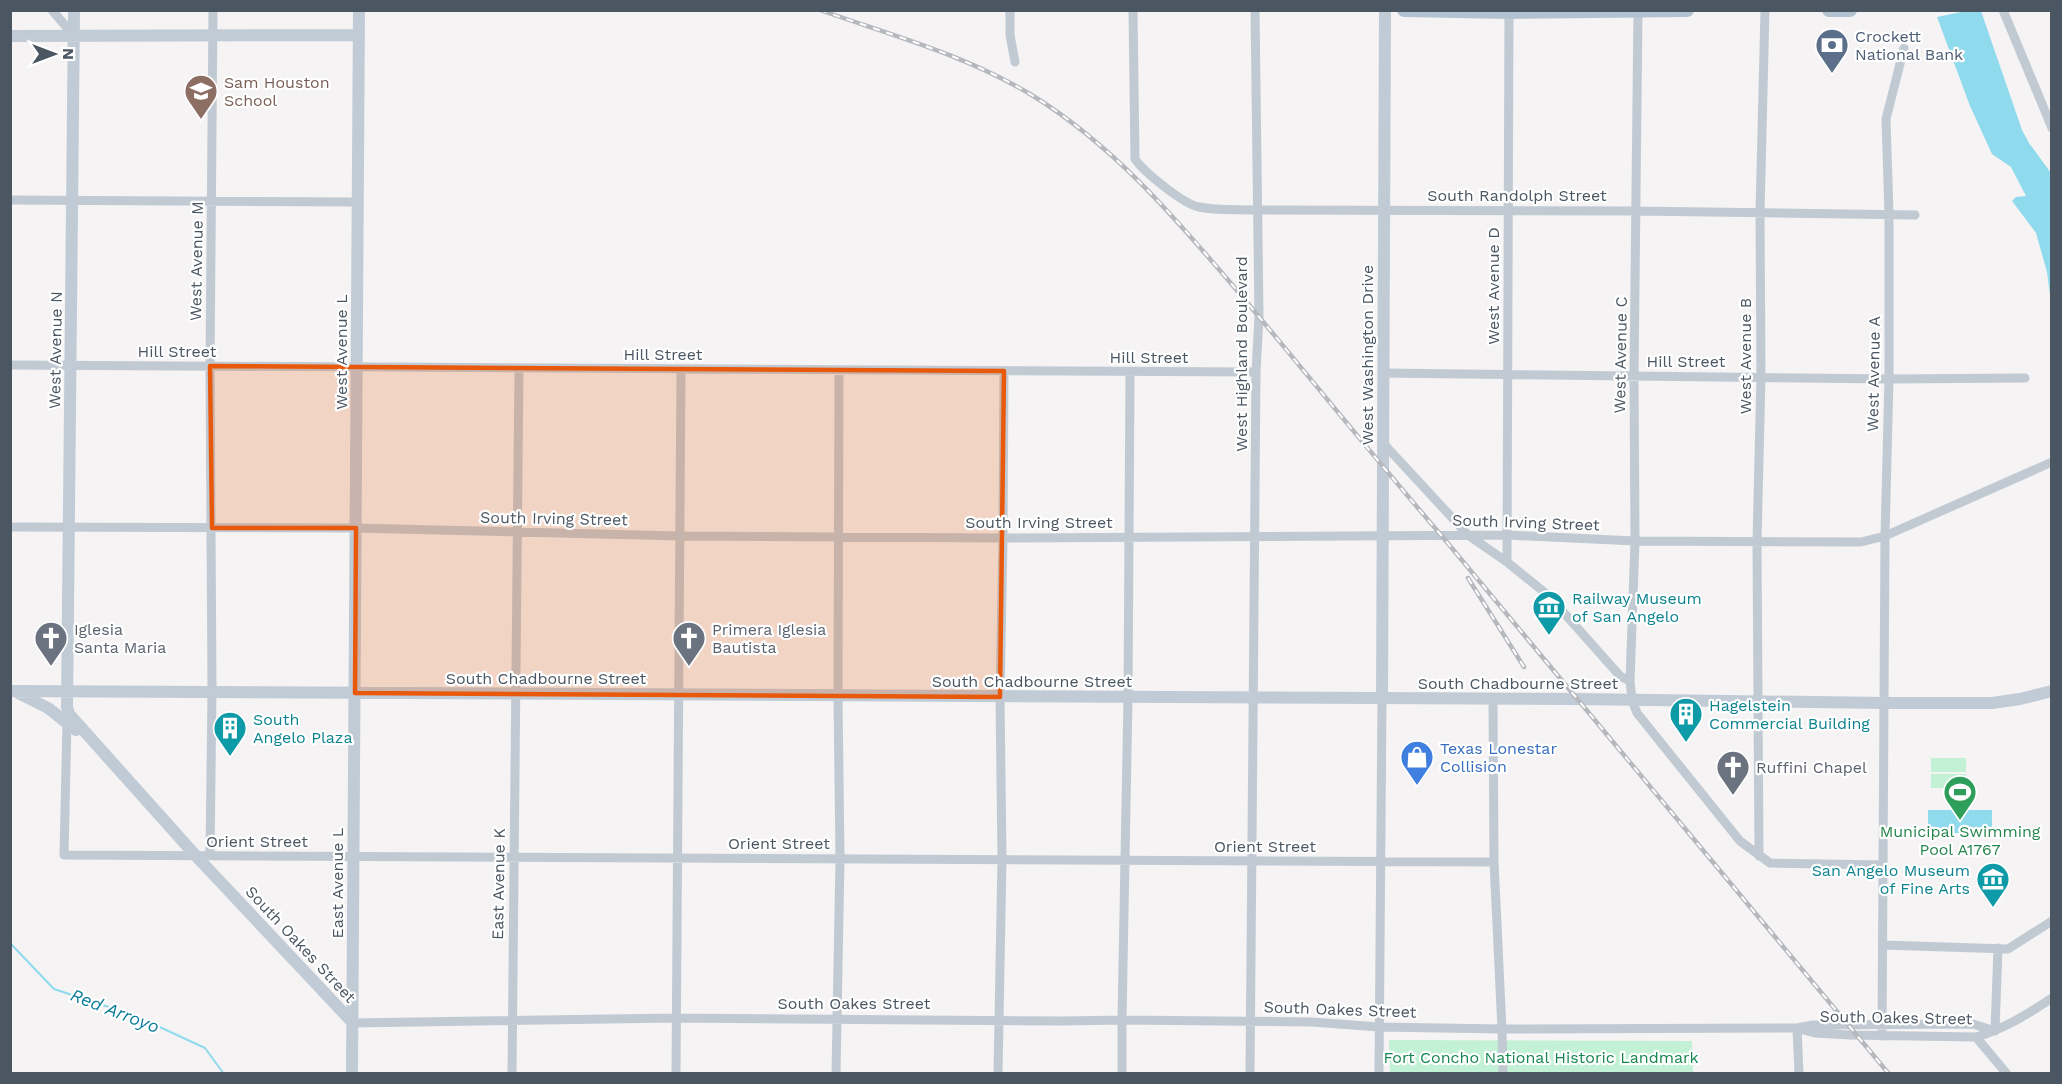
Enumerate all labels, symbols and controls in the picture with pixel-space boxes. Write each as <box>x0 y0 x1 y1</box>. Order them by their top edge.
north arrow <box>24 24 84 84</box>
bank icon: Crockett National Bank <box>1814 27 1850 74</box>
place label: Crockett National Bank <box>1855 27 1963 64</box>
text: N <box>59 48 78 60</box>
school or university icon: Sam Houston School <box>183 73 219 120</box>
place label: Sam Houston School <box>224 73 330 110</box>
street label: South Randolph Street <box>1427 186 1607 205</box>
street label: West Avenue M <box>186 201 207 321</box>
street label: West Avenue D <box>1484 227 1503 345</box>
street label: West Highland Boulevard <box>1232 256 1251 452</box>
street label: West Washington Drive <box>1358 265 1377 445</box>
street label: West Avenue N <box>45 291 66 409</box>
street label: West Avenue L <box>332 294 351 410</box>
street label: West Avenue C <box>1610 296 1631 414</box>
street label: West Avenue B <box>1736 298 1755 414</box>
street label: West Avenue A <box>1863 315 1884 432</box>
street label: Hill Street <box>138 342 217 361</box>
street label: Hill Street <box>624 345 703 364</box>
street label: Hill Street <box>1110 348 1189 367</box>
street label: Hill Street <box>1647 352 1726 371</box>
street label: South Irving Street <box>480 508 628 529</box>
street label: South Irving Street <box>1452 510 1600 535</box>
street label: South Irving Street <box>965 513 1113 532</box>
museum icon: Railway Museum of San Angelo <box>1531 589 1567 636</box>
place label: Railway Museum of San Angelo <box>1572 589 1702 626</box>
church icon: Iglesia Santa Maria <box>33 620 69 667</box>
place label: Iglesia Santa Maria <box>74 620 166 657</box>
church icon: Primera Iglesia Bautista <box>671 620 707 667</box>
place label: Primera Iglesia Bautista <box>712 620 826 657</box>
street label: South Chadbourne Street <box>446 669 647 688</box>
street label: South Chadbourne Street <box>932 672 1133 691</box>
street label: South Chadbourne Street <box>1418 674 1619 693</box>
building icon: Hagelstein Commercial Building <box>1668 696 1704 743</box>
place label: Hagelstein Commercial Building <box>1709 696 1870 733</box>
building icon: South Angelo Plaza <box>212 710 248 757</box>
place label: South Angelo Plaza <box>253 710 352 747</box>
shop icon: Texas Lonestar Collision <box>1399 739 1435 786</box>
place label: Texas Lonestar Collision <box>1440 739 1557 776</box>
church icon: Ruffini Chapel <box>1715 749 1751 796</box>
place label: Ruffini Chapel <box>1756 758 1867 777</box>
sports icon: Municipal Swimming Pool A1767 <box>1942 774 1978 821</box>
place label: Municipal Swimming Pool A1767 <box>1880 822 2041 859</box>
street label: East Avenue L <box>328 827 347 938</box>
street label: East Avenue K <box>488 827 509 940</box>
street label: Orient Street <box>206 832 308 851</box>
street label: Orient Street <box>728 834 830 853</box>
street label: Orient Street <box>1214 837 1316 856</box>
place label: San Angelo Museum of Fine Arts <box>1812 861 1970 898</box>
museum icon: San Angelo Museum of Fine Arts <box>1975 861 2011 908</box>
street label: South Oakes Street <box>242 882 360 1007</box>
water label: Red Arroyo <box>68 984 163 1037</box>
street label: South Oakes Street <box>778 994 931 1013</box>
street label: South Oakes Street <box>1263 997 1417 1022</box>
street label: South Oakes Street <box>1819 1007 1973 1028</box>
park label: Fort Concho National Historic Landmark <box>1383 1048 1699 1067</box>

